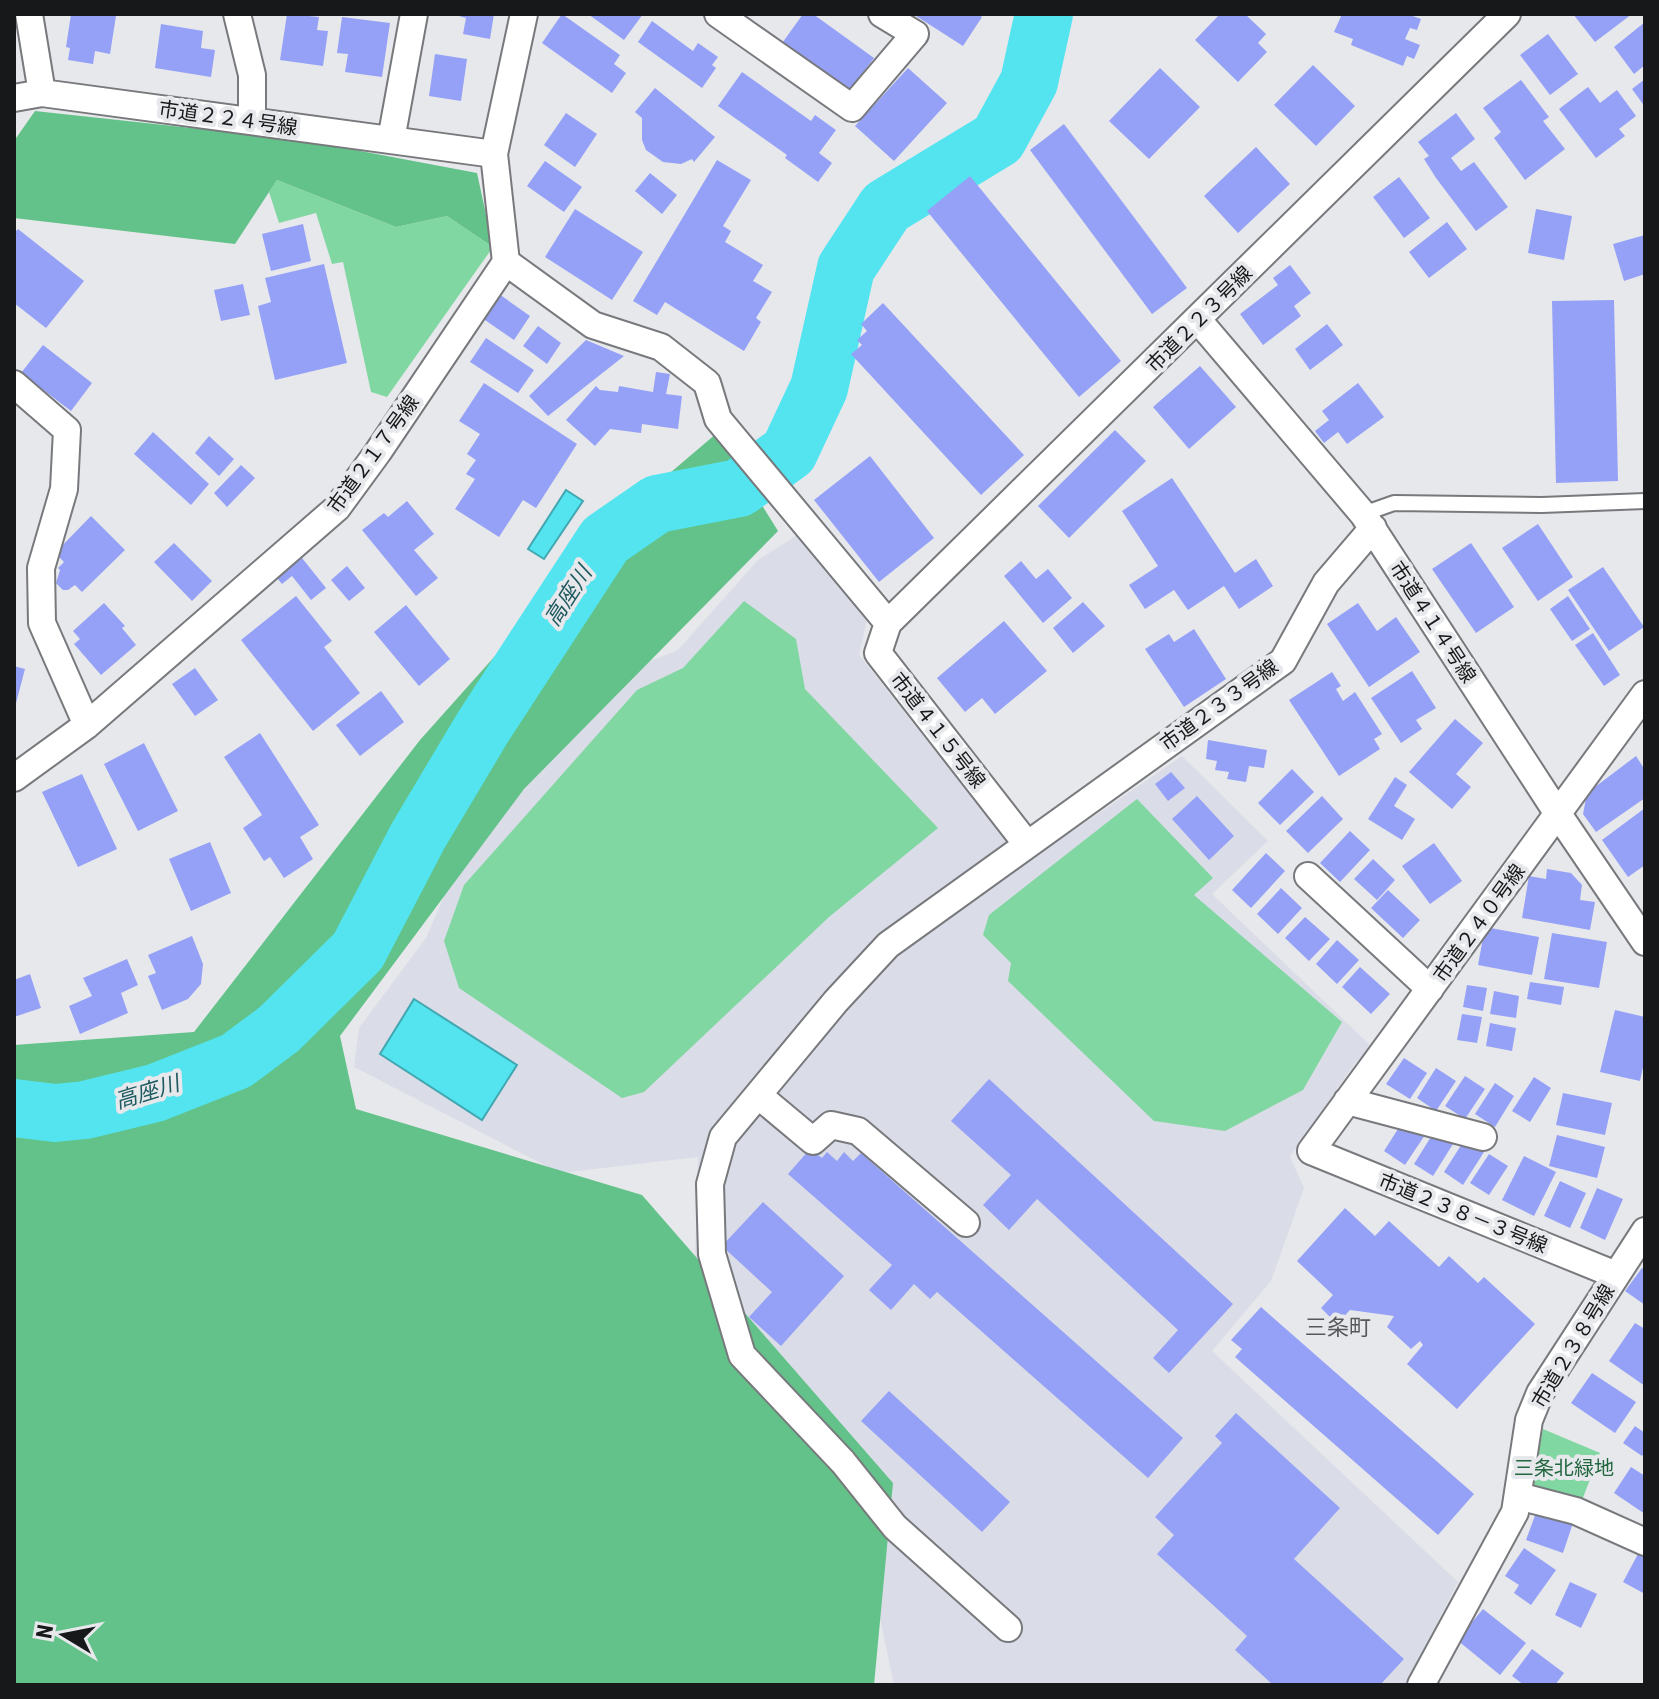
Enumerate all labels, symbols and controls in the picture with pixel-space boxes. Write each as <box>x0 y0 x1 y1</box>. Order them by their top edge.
street label: 市道２２４号線 <box>157 96 299 140</box>
street label: 市道２２３号線 <box>1141 261 1257 377</box>
street label: 市道２１７号線 <box>322 390 424 518</box>
street label: 市道４１４号線 <box>1385 557 1481 687</box>
water label: 高座川 <box>540 560 598 630</box>
street label: 市道２３３号線 <box>1155 654 1283 756</box>
street label: 市道４１５号線 <box>885 667 991 793</box>
street label: 市道２４０号線 <box>1428 859 1530 987</box>
water label: 高座川 <box>112 1070 184 1114</box>
street label: 市道２３８－３号線 <box>1375 1168 1551 1258</box>
street label: 市道２３８号線 <box>1527 1280 1619 1412</box>
district label: 三条町 <box>1305 1315 1371 1340</box>
park label: 三条北緑地 <box>1514 1456 1614 1480</box>
north arrow <box>24 1595 104 1675</box>
text: N <box>31 1623 58 1640</box>

